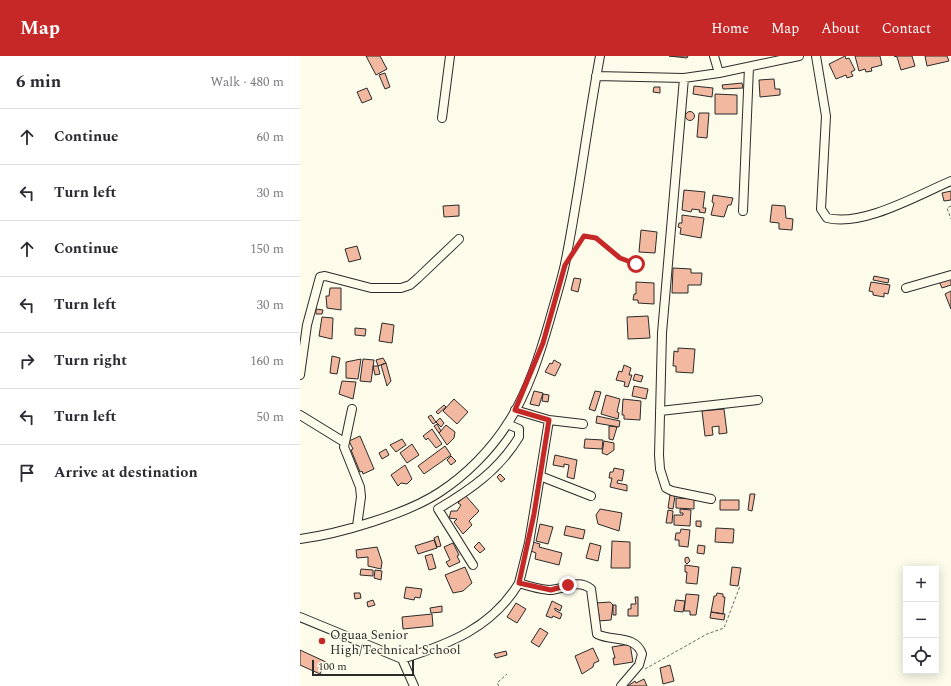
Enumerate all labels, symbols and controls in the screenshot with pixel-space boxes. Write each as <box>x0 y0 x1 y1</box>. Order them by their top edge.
text: Map <box>20 14 60 43</box>
text: Home <box>711 18 749 39</box>
text: Map <box>771 18 799 39</box>
text: About <box>821 18 860 39</box>
text: Contact <box>882 18 931 39</box>
text: 6 min <box>16 69 61 95</box>
text: Walk · 480 m <box>210 72 284 92</box>
text: Continue <box>54 125 119 148</box>
icon: ahead <box>16 126 38 148</box>
text: 60 m <box>257 127 284 147</box>
text: Turn left <box>54 181 116 204</box>
icon: left <box>16 182 38 204</box>
text: 30 m <box>257 183 284 203</box>
text: Continue <box>54 237 119 260</box>
icon: ahead <box>16 238 38 260</box>
text: 150 m <box>250 239 284 259</box>
route start <box>627 255 645 273</box>
text: Turn left <box>54 293 116 316</box>
icon: left <box>16 294 38 316</box>
text: 30 m <box>257 295 284 315</box>
text: Turn right <box>54 349 127 372</box>
icon: right <box>16 350 38 372</box>
text: 160 m <box>250 351 284 371</box>
text: Turn left <box>54 405 116 428</box>
icon: left <box>16 406 38 428</box>
text: 50 m <box>257 407 284 427</box>
text: Arrive at destination <box>54 461 198 484</box>
icon: arrive <box>16 462 38 484</box>
map controls <box>903 566 939 674</box>
button: + <box>903 566 939 602</box>
route end <box>559 576 577 594</box>
button: − <box>903 602 939 638</box>
place label: Oguaa Senior High/Technical School <box>330 625 461 660</box>
marker: Oguaa Senior High/Technical School <box>317 636 327 646</box>
button: locate <box>903 638 939 674</box>
scale bar <box>312 658 414 677</box>
text: 100 m <box>318 658 347 675</box>

